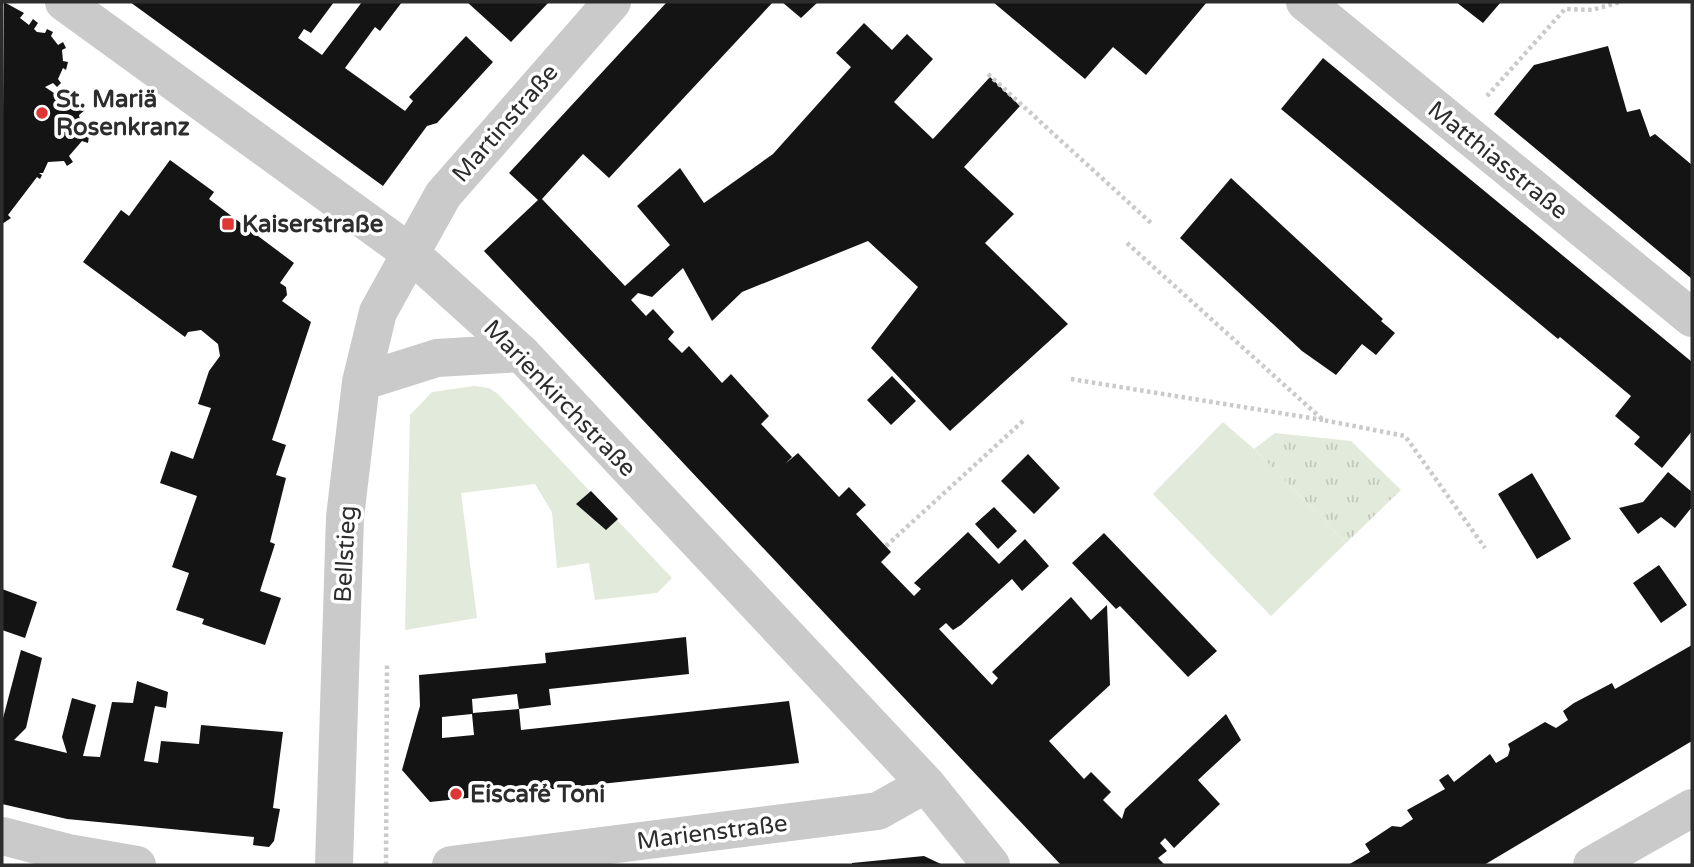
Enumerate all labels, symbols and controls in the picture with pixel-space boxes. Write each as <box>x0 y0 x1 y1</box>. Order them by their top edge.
street label: Martinstraße <box>446 58 565 188</box>
place label: St. Mariä Rosenkranz <box>56 85 190 142</box>
street label: Matthiasstraße <box>1422 95 1574 226</box>
marker: St. Mariä Rosenkranz <box>34 105 50 121</box>
place label: Kaiserstraße <box>242 210 384 239</box>
marker: Kaiserstraße <box>220 216 236 232</box>
street label: Marienkirchstraße <box>477 314 642 483</box>
street label: Bellstieg <box>328 505 363 603</box>
place label: Eiscafé Toni <box>470 780 605 809</box>
marker: Eiscafé Toni <box>448 786 464 802</box>
street label: Marienstraße <box>635 809 789 856</box>

